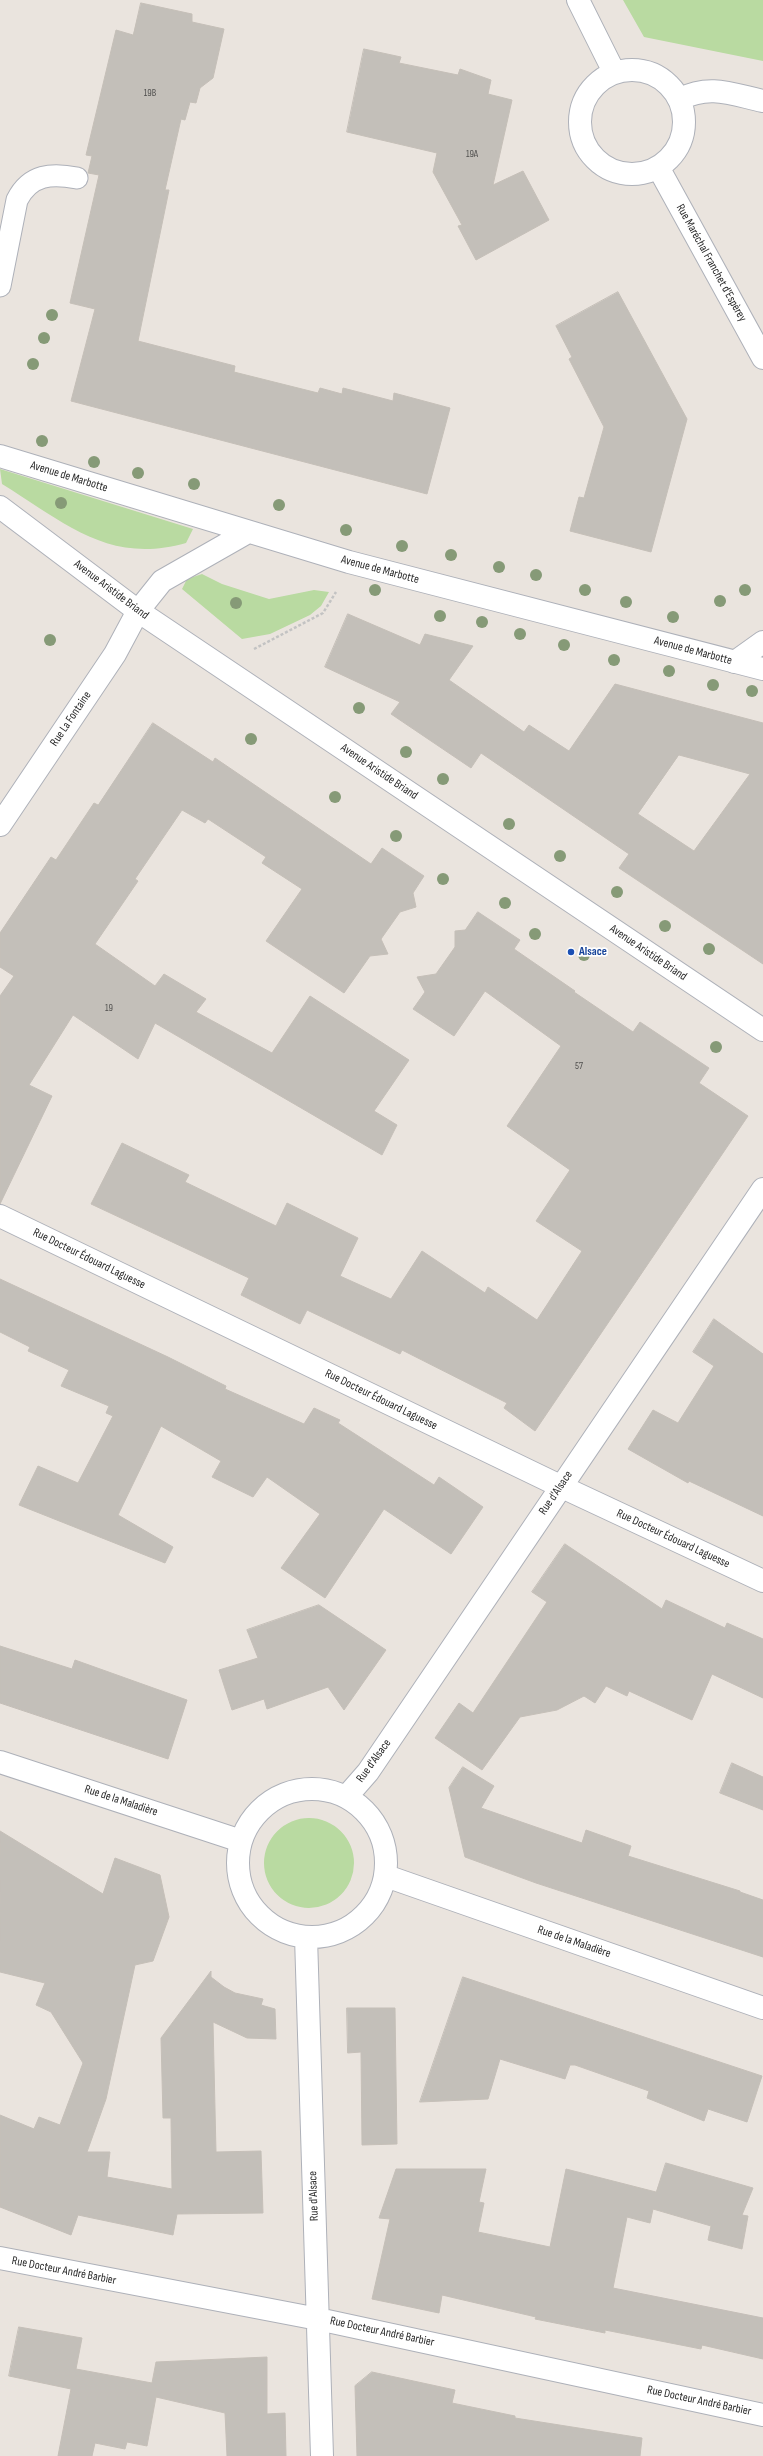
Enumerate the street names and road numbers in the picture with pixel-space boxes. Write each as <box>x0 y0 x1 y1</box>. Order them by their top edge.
street label: Rue Maréchal Franchet d'Espèrey <box>673 202 749 324</box>
street label: Avenue de Marbotte <box>29 458 109 496</box>
street label: Avenue de Marbotte <box>339 553 421 587</box>
street label: Avenue Aristide Briand <box>71 557 151 623</box>
street label: Avenue de Marbotte <box>652 634 734 668</box>
street label: Rue La Fontaine <box>47 689 95 749</box>
street label: Avenue Aristide Briand <box>338 741 420 803</box>
street label: Avenue Aristide Briand <box>607 922 689 984</box>
street label: Rue Docteur Édouard Laguesse <box>30 1226 148 1292</box>
street label: Rue Docteur Édouard Laguesse <box>322 1367 440 1433</box>
street label: Rue d'Alsace <box>536 1468 576 1518</box>
street label: Rue Docteur Édouard Laguesse <box>614 1506 732 1572</box>
street label: Rue d'Alsace <box>353 1736 395 1786</box>
street label: Rue de la Maladière <box>82 1782 160 1820</box>
street label: Rue de la Maladière <box>535 1923 613 1961</box>
street label: Rue d'Alsace <box>306 2171 322 2221</box>
street label: Rue Docteur André Barbier <box>11 2254 117 2288</box>
street label: Rue Docteur André Barbier <box>329 2314 435 2350</box>
street label: Rue Docteur André Barbier <box>646 2383 752 2419</box>

